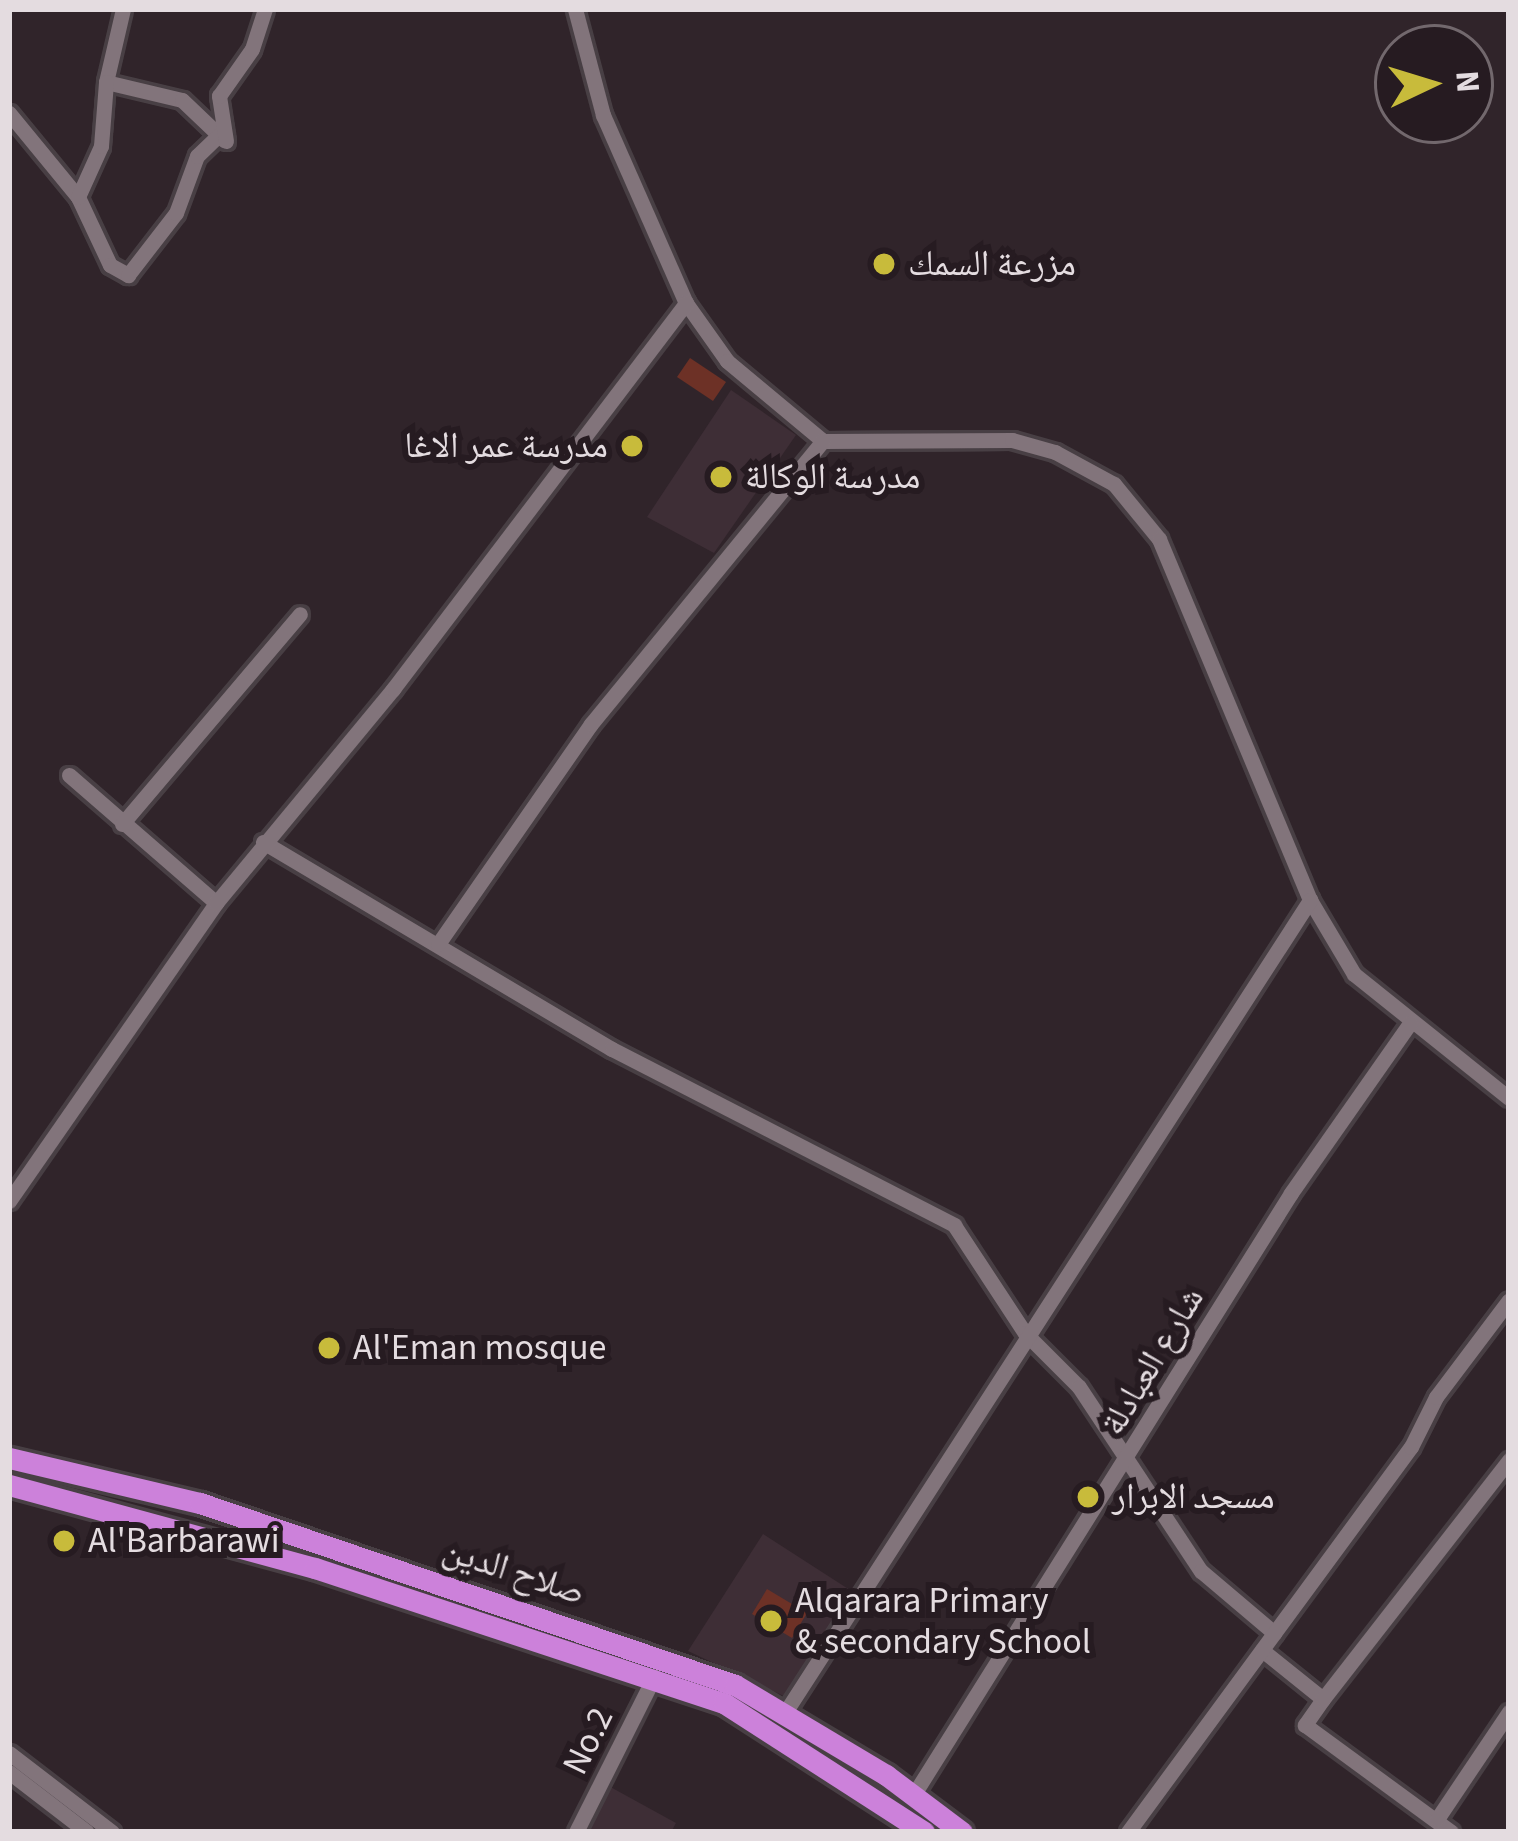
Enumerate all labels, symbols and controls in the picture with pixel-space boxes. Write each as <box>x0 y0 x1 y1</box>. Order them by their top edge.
north arrow <box>1374 24 1494 144</box>
text: N <box>1443 69 1492 94</box>
place label: مزرعة السمك <box>908 242 1076 286</box>
marker: مزرعة السمك <box>871 251 897 277</box>
place label: مدرسة عمر الاغا <box>404 424 608 468</box>
marker: مدرسة عمر الاغا <box>619 433 645 459</box>
place label: مدرسة الوكالة <box>745 455 921 499</box>
marker: مدرسة الوكالة <box>708 464 734 490</box>
street label: شارع العبادلة <box>1091 1279 1213 1443</box>
place label: Al'Eman mosque <box>353 1326 606 1370</box>
marker: Al'Eman mosque <box>316 1335 342 1361</box>
place label: مسجد الابرار <box>1112 1475 1275 1519</box>
marker: مسجد الابرار <box>1075 1484 1101 1510</box>
place label: Al'Barbarawi <box>88 1519 280 1563</box>
marker: Al'Barbarawi <box>51 1528 77 1554</box>
street label: صلاح الدين <box>437 1528 591 1614</box>
place label: Alqarara Primary & secondary School <box>795 1578 1091 1663</box>
marker: Alqarara Primary & secondary School <box>758 1608 784 1634</box>
street label: No.2 <box>553 1700 623 1782</box>

